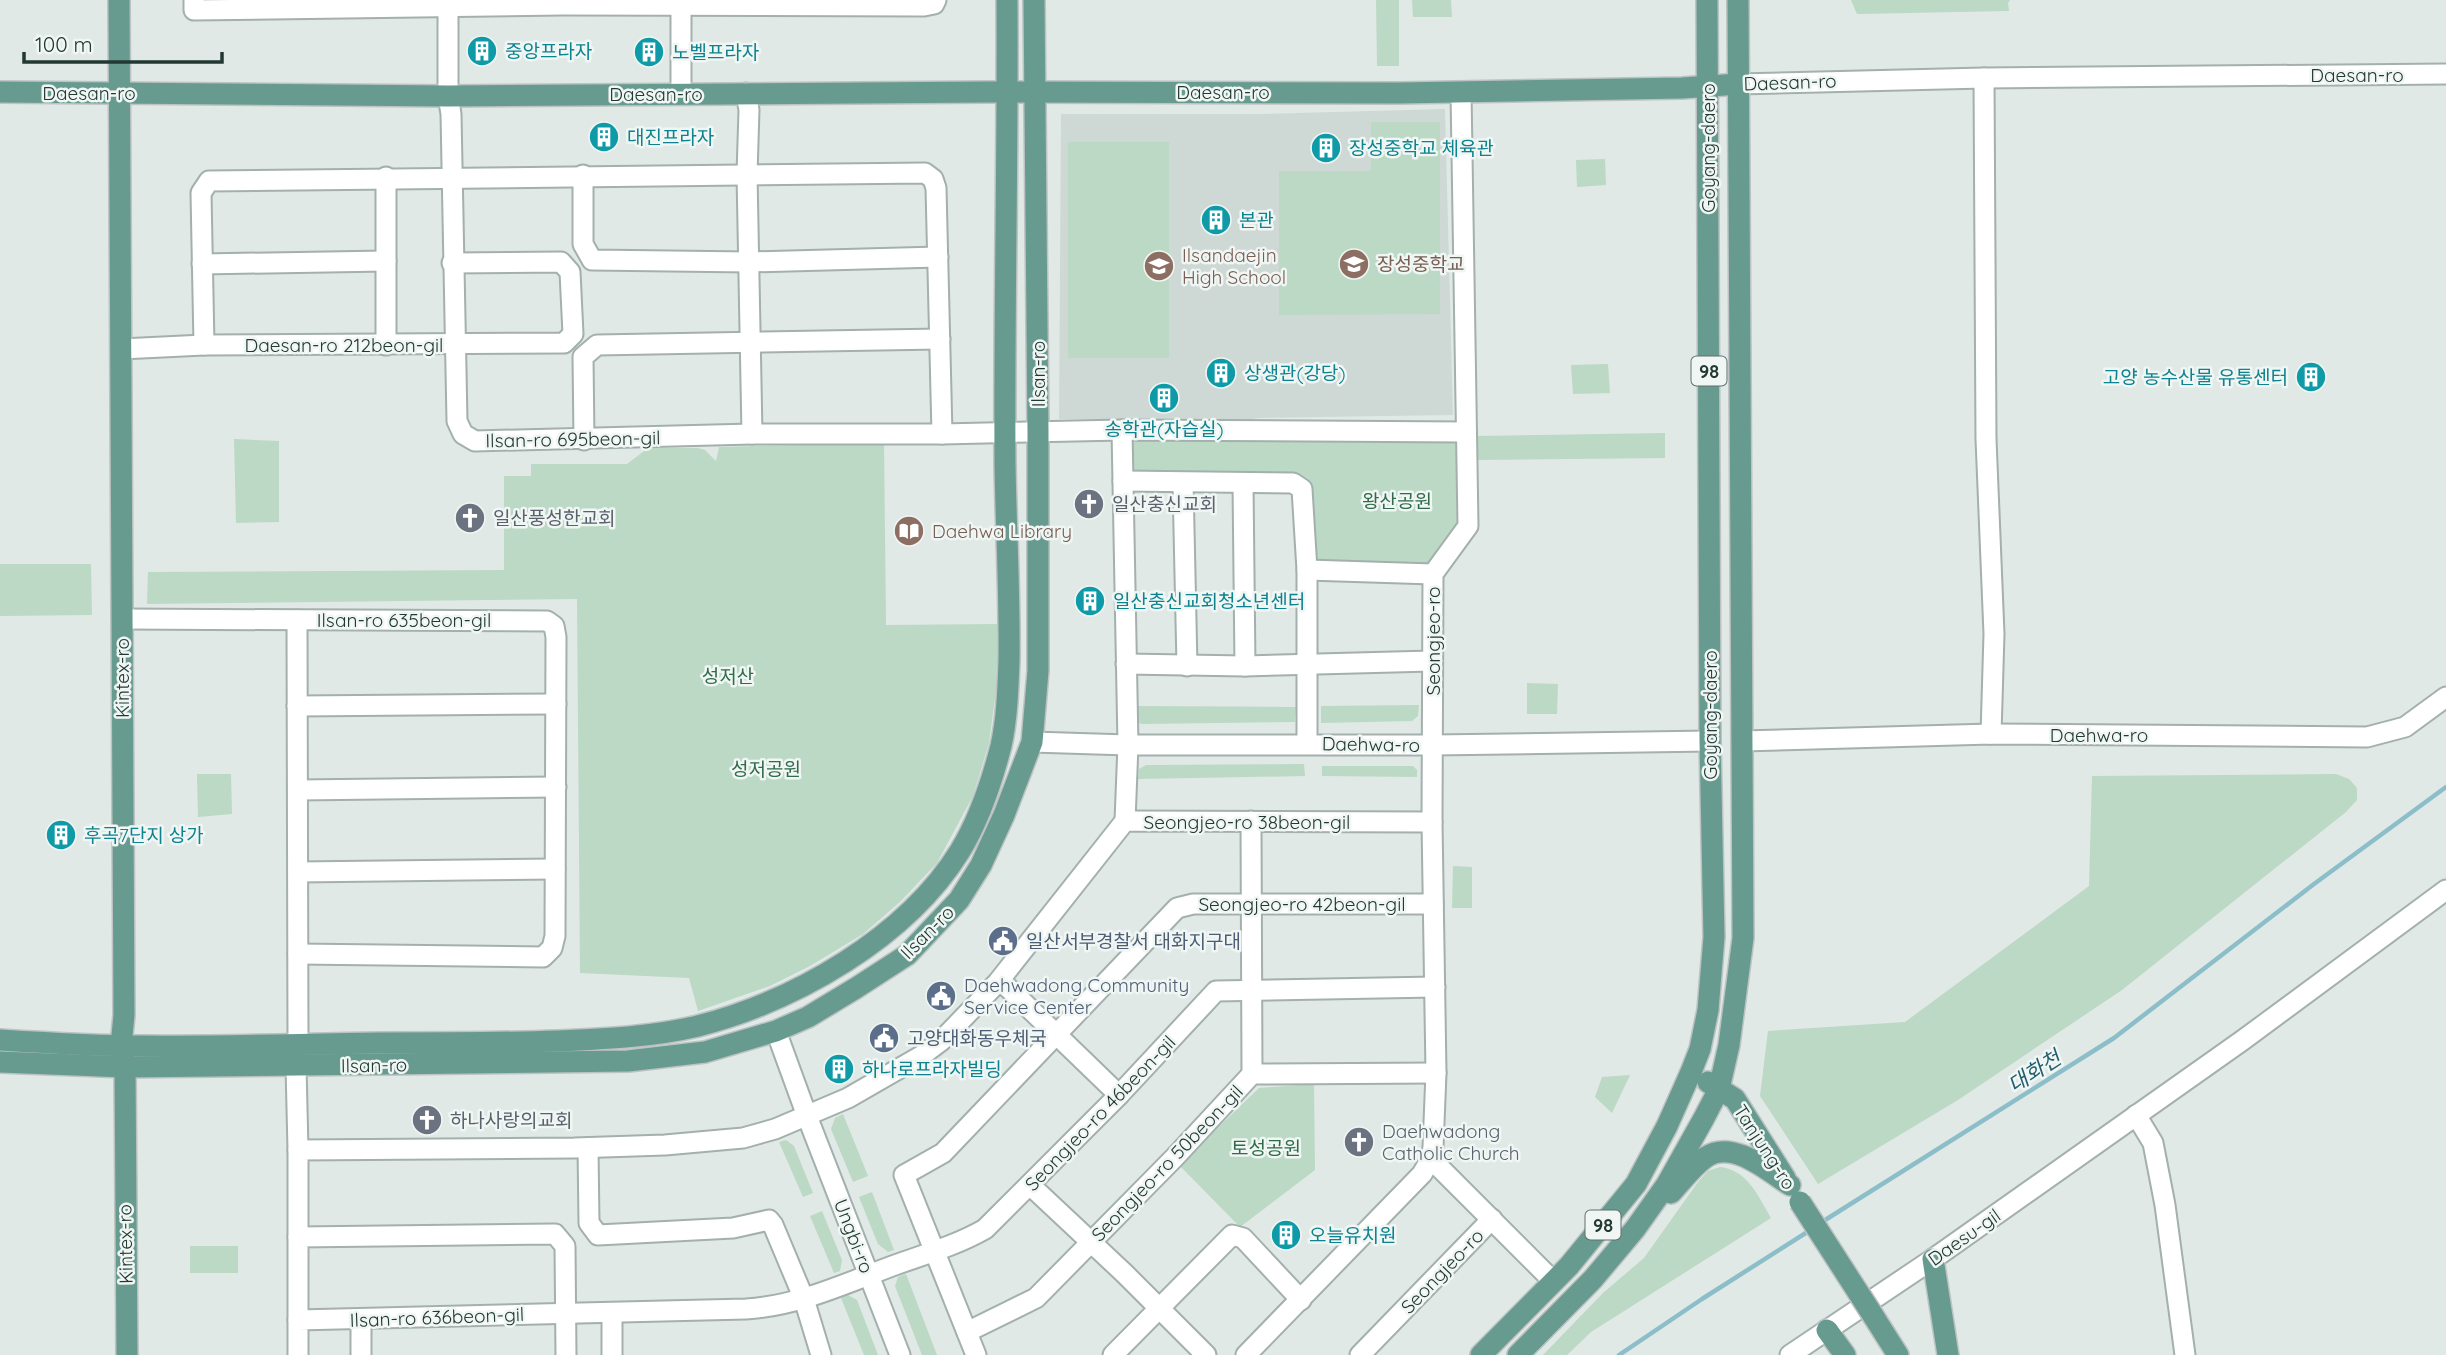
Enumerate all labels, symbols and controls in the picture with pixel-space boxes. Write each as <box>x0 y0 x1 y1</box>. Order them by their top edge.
scale bar <box>24 21 222 65</box>
text: 100 m <box>35 31 93 57</box>
building icon: 중앙프라자 <box>465 34 499 68</box>
building icon: 노벨프라자 <box>632 35 666 69</box>
place label: 중앙프라자 <box>505 39 592 63</box>
place label: 노벨프라자 <box>672 40 759 64</box>
street label: Daesan-ro <box>2310 63 2404 87</box>
street label: Daesan-ro <box>1743 68 1837 96</box>
street label: Daesan-ro <box>1176 80 1270 104</box>
street label: Daesan-ro <box>42 81 136 105</box>
street label: Daesan-ro <box>609 82 703 106</box>
street label: Goyang-daero <box>1696 83 1720 213</box>
building icon: 대진프라자 <box>587 120 621 154</box>
place label: 대진프라자 <box>627 125 714 149</box>
building icon: 장성중학교 체육관 <box>1309 131 1343 165</box>
place label: 장성중학교 체육관 <box>1349 136 1494 160</box>
building icon: 본관 <box>1199 203 1233 237</box>
place label: 본관 <box>1239 208 1274 232</box>
place label: Ilsandaejin High School <box>1182 243 1286 289</box>
school or university icon: 장성중학교 <box>1337 247 1371 281</box>
school or university icon: Ilsandaejin High School <box>1142 249 1176 283</box>
place label: 장성중학교 <box>1377 252 1464 276</box>
street label: Daesan-ro 212beon-gil <box>245 333 443 357</box>
street label: Ilsan-ro <box>1026 341 1050 407</box>
building icon: 상생관(강당) <box>1204 356 1238 390</box>
road number: 98 <box>1692 356 1726 386</box>
building icon: 고양 농수산물 유통센터 <box>2294 360 2328 394</box>
place label: 상생관(강당) <box>1244 361 1346 385</box>
place label: 고양 농수산물 유통센터 <box>2103 365 2288 389</box>
building icon: 송학관(자습실) <box>1147 381 1181 415</box>
place label: 송학관(자습실) <box>1104 417 1224 441</box>
street label: Ilsan-ro 695beon-gil <box>485 425 661 453</box>
church icon: 일산충신교회 <box>1072 487 1106 521</box>
park label: 왕산공원 <box>1362 489 1432 513</box>
place label: 일산충신교회 <box>1112 492 1217 516</box>
church icon: 일산풍성한교회 <box>453 501 487 535</box>
place label: 일산풍성한교회 <box>493 506 615 530</box>
library icon: Daehwa Library <box>892 514 926 548</box>
place label: Daehwa Library <box>932 519 1072 543</box>
building icon: 일산충신교회청소년센터 <box>1073 584 1107 618</box>
street label: Seongjeo-ro <box>1421 586 1445 696</box>
place label: 일산충신교회청소년센터 <box>1113 589 1305 613</box>
street label: Ilsan-ro 635beon-gil <box>317 608 491 632</box>
street label: Kintex-ro <box>110 638 134 718</box>
street label: Goyang-daero <box>1698 650 1722 780</box>
park label: 성저산 <box>702 664 754 688</box>
street label: Daehwa-ro <box>2050 723 2148 747</box>
street label: Daehwa-ro <box>1322 731 1420 757</box>
park label: 성저공원 <box>731 757 801 781</box>
street label: Seongjeo-ro 38beon-gil <box>1144 810 1350 834</box>
building icon: 후곡7단지 상가 <box>44 818 78 852</box>
place label: 후곡7단지 상가 <box>84 823 204 847</box>
street label: Seongjeo-ro 42beon-gil <box>1198 892 1406 916</box>
street label: Ilsan-ro <box>895 900 959 964</box>
public building icon: 일산서부경찰서 대화지구대 <box>986 924 1020 958</box>
place label: 일산서부경찰서 대화지구대 <box>1026 929 1241 953</box>
place label: Daehwadong Community Service Center <box>964 973 1189 1019</box>
public building icon: Daehwadong Community Service Center <box>924 979 958 1013</box>
public building icon: 고양대화동우체국 <box>867 1021 901 1055</box>
place label: 고양대화동우체국 <box>907 1026 1047 1050</box>
street label: Seongjeo-ro 46beon-gil <box>1020 1030 1180 1196</box>
water label: 대화천 <box>2003 1043 2068 1098</box>
street label: Ilsan-ro <box>341 1052 407 1078</box>
building icon: 하나로프라자빌딩 <box>822 1052 856 1086</box>
place label: 하나로프라자빌딩 <box>862 1057 1002 1081</box>
street label: Seongjeo-ro 50beon-gil <box>1086 1080 1248 1246</box>
street label: Tanjung-ro <box>1729 1100 1801 1194</box>
church icon: 하나사랑의교회 <box>410 1103 444 1137</box>
place label: 하나사랑의교회 <box>450 1108 572 1132</box>
place label: Daehwadong Catholic Church <box>1382 1119 1520 1165</box>
church icon: Daehwadong Catholic Church <box>1342 1125 1376 1159</box>
park label: 토성공원 <box>1231 1136 1301 1160</box>
street label: Ungbi-ro <box>829 1195 879 1277</box>
street label: Daesu-gil <box>1923 1203 2005 1271</box>
street label: Kintex-ro <box>112 1204 138 1284</box>
road number: 98 <box>1586 1210 1620 1240</box>
building icon: 오늘유치원 <box>1269 1218 1303 1252</box>
place label: 오늘유치원 <box>1309 1223 1396 1247</box>
street label: Seongjeo-ro <box>1395 1223 1489 1319</box>
street label: Ilsan-ro 636beon-gil <box>349 1302 525 1332</box>

